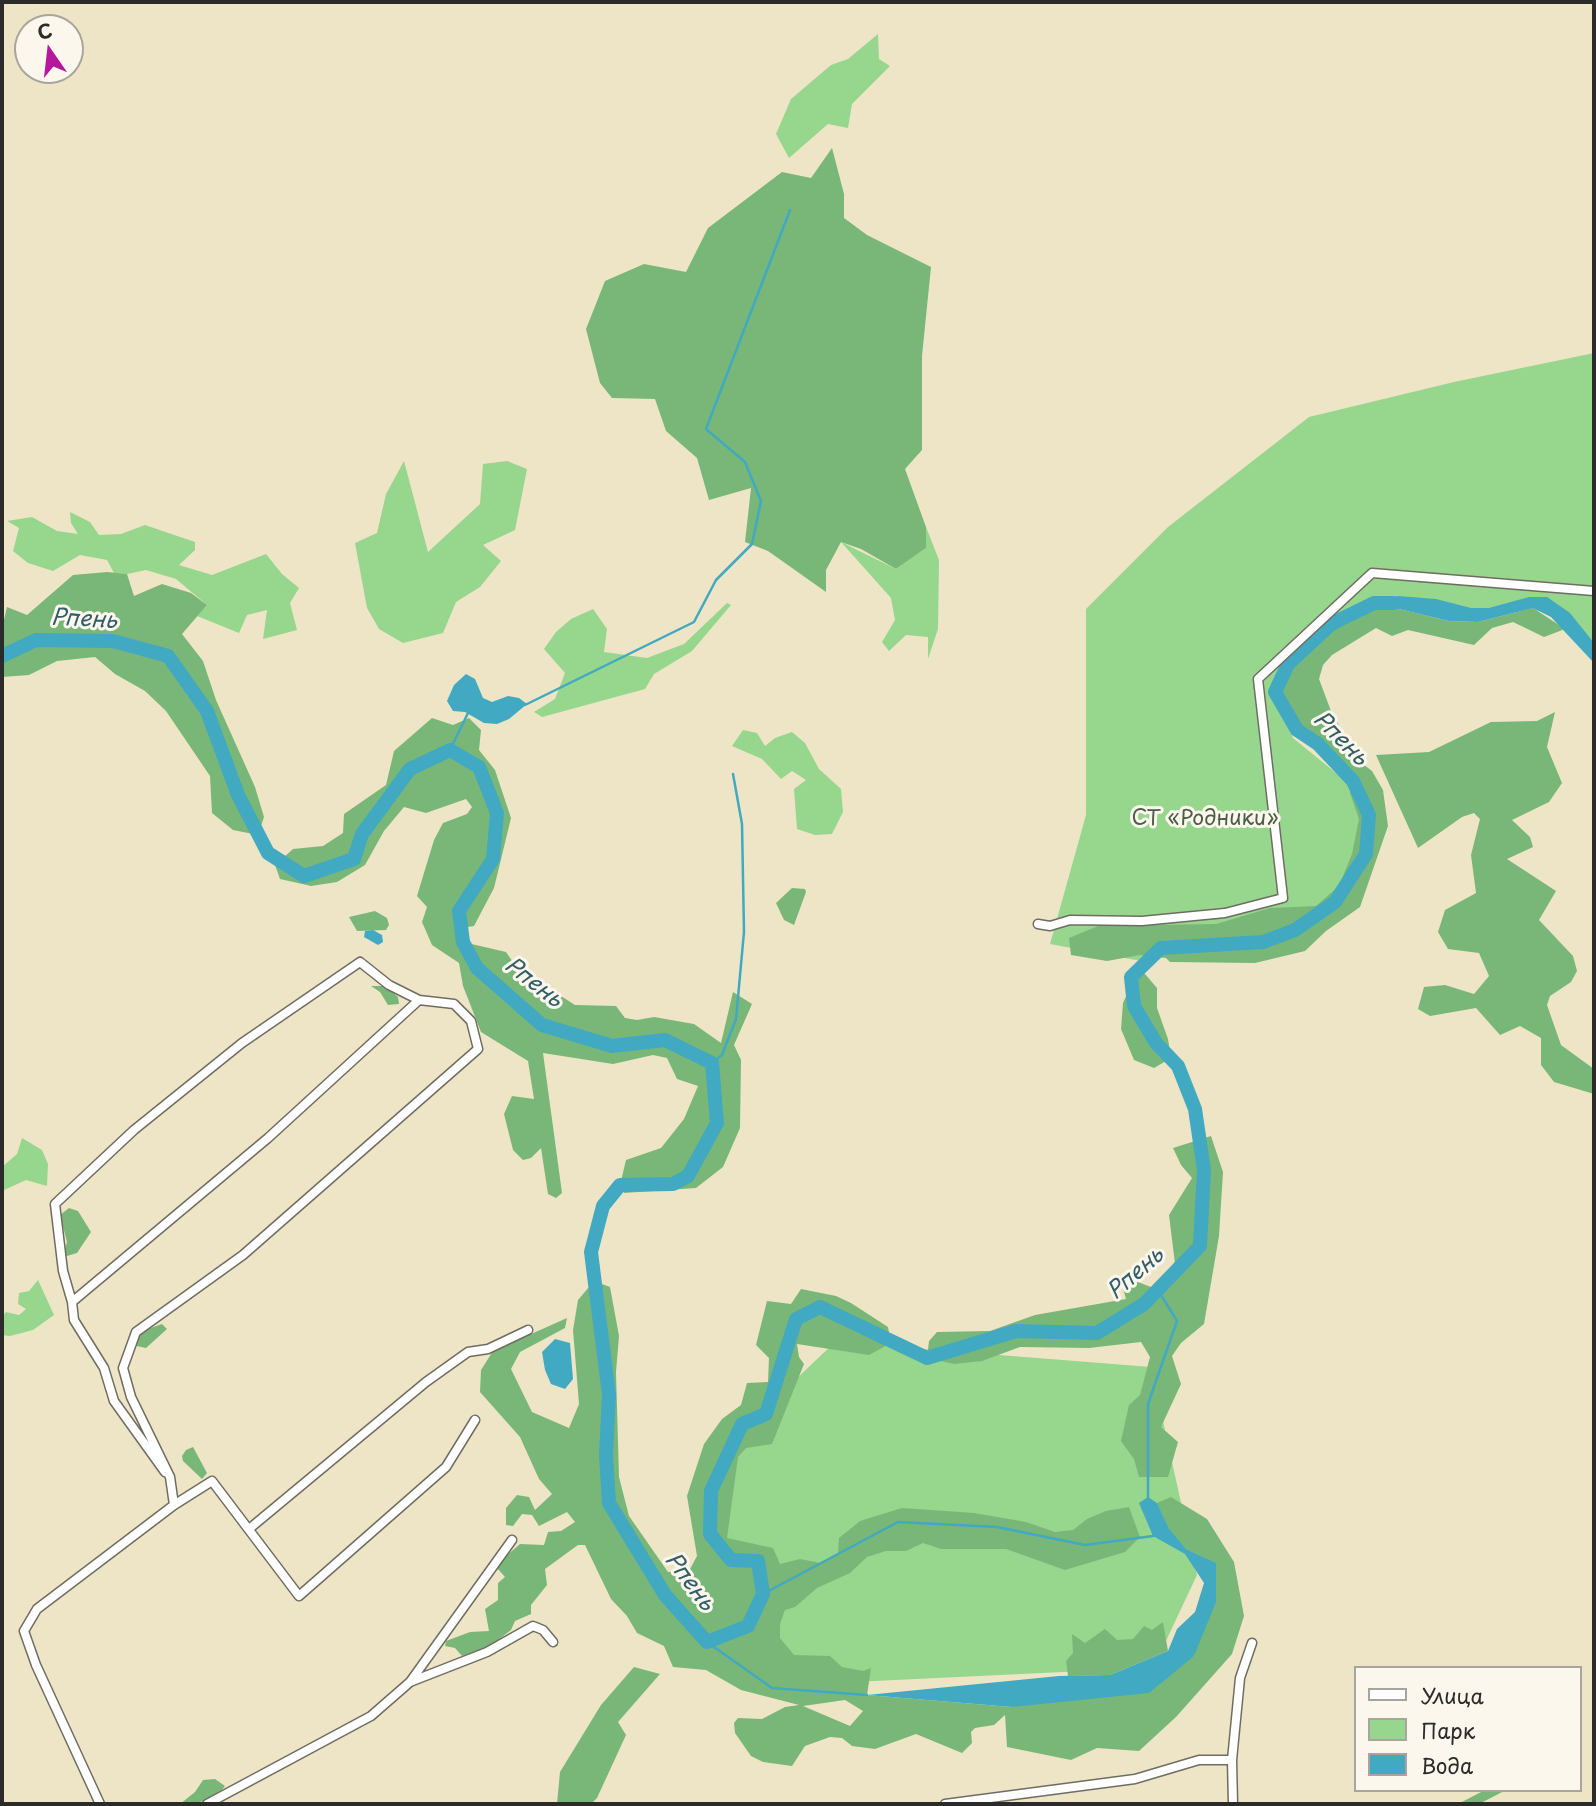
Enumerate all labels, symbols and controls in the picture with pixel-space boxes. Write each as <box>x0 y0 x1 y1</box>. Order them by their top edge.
north arrow <box>14 14 84 84</box>
text: С <box>34 15 55 46</box>
water label: Рпень <box>50 604 118 636</box>
water label: Рпень <box>1307 706 1373 772</box>
park label: СТ «Родники» <box>1132 806 1278 832</box>
water label: Рпень <box>499 952 567 1014</box>
water label: Рпень <box>1102 1242 1170 1306</box>
water label: Рпень <box>658 1547 720 1617</box>
legend <box>1354 1666 1582 1792</box>
text: Улица <box>1421 1679 1484 1711</box>
text: Парк <box>1421 1714 1475 1746</box>
text: Вода <box>1421 1749 1473 1781</box>

